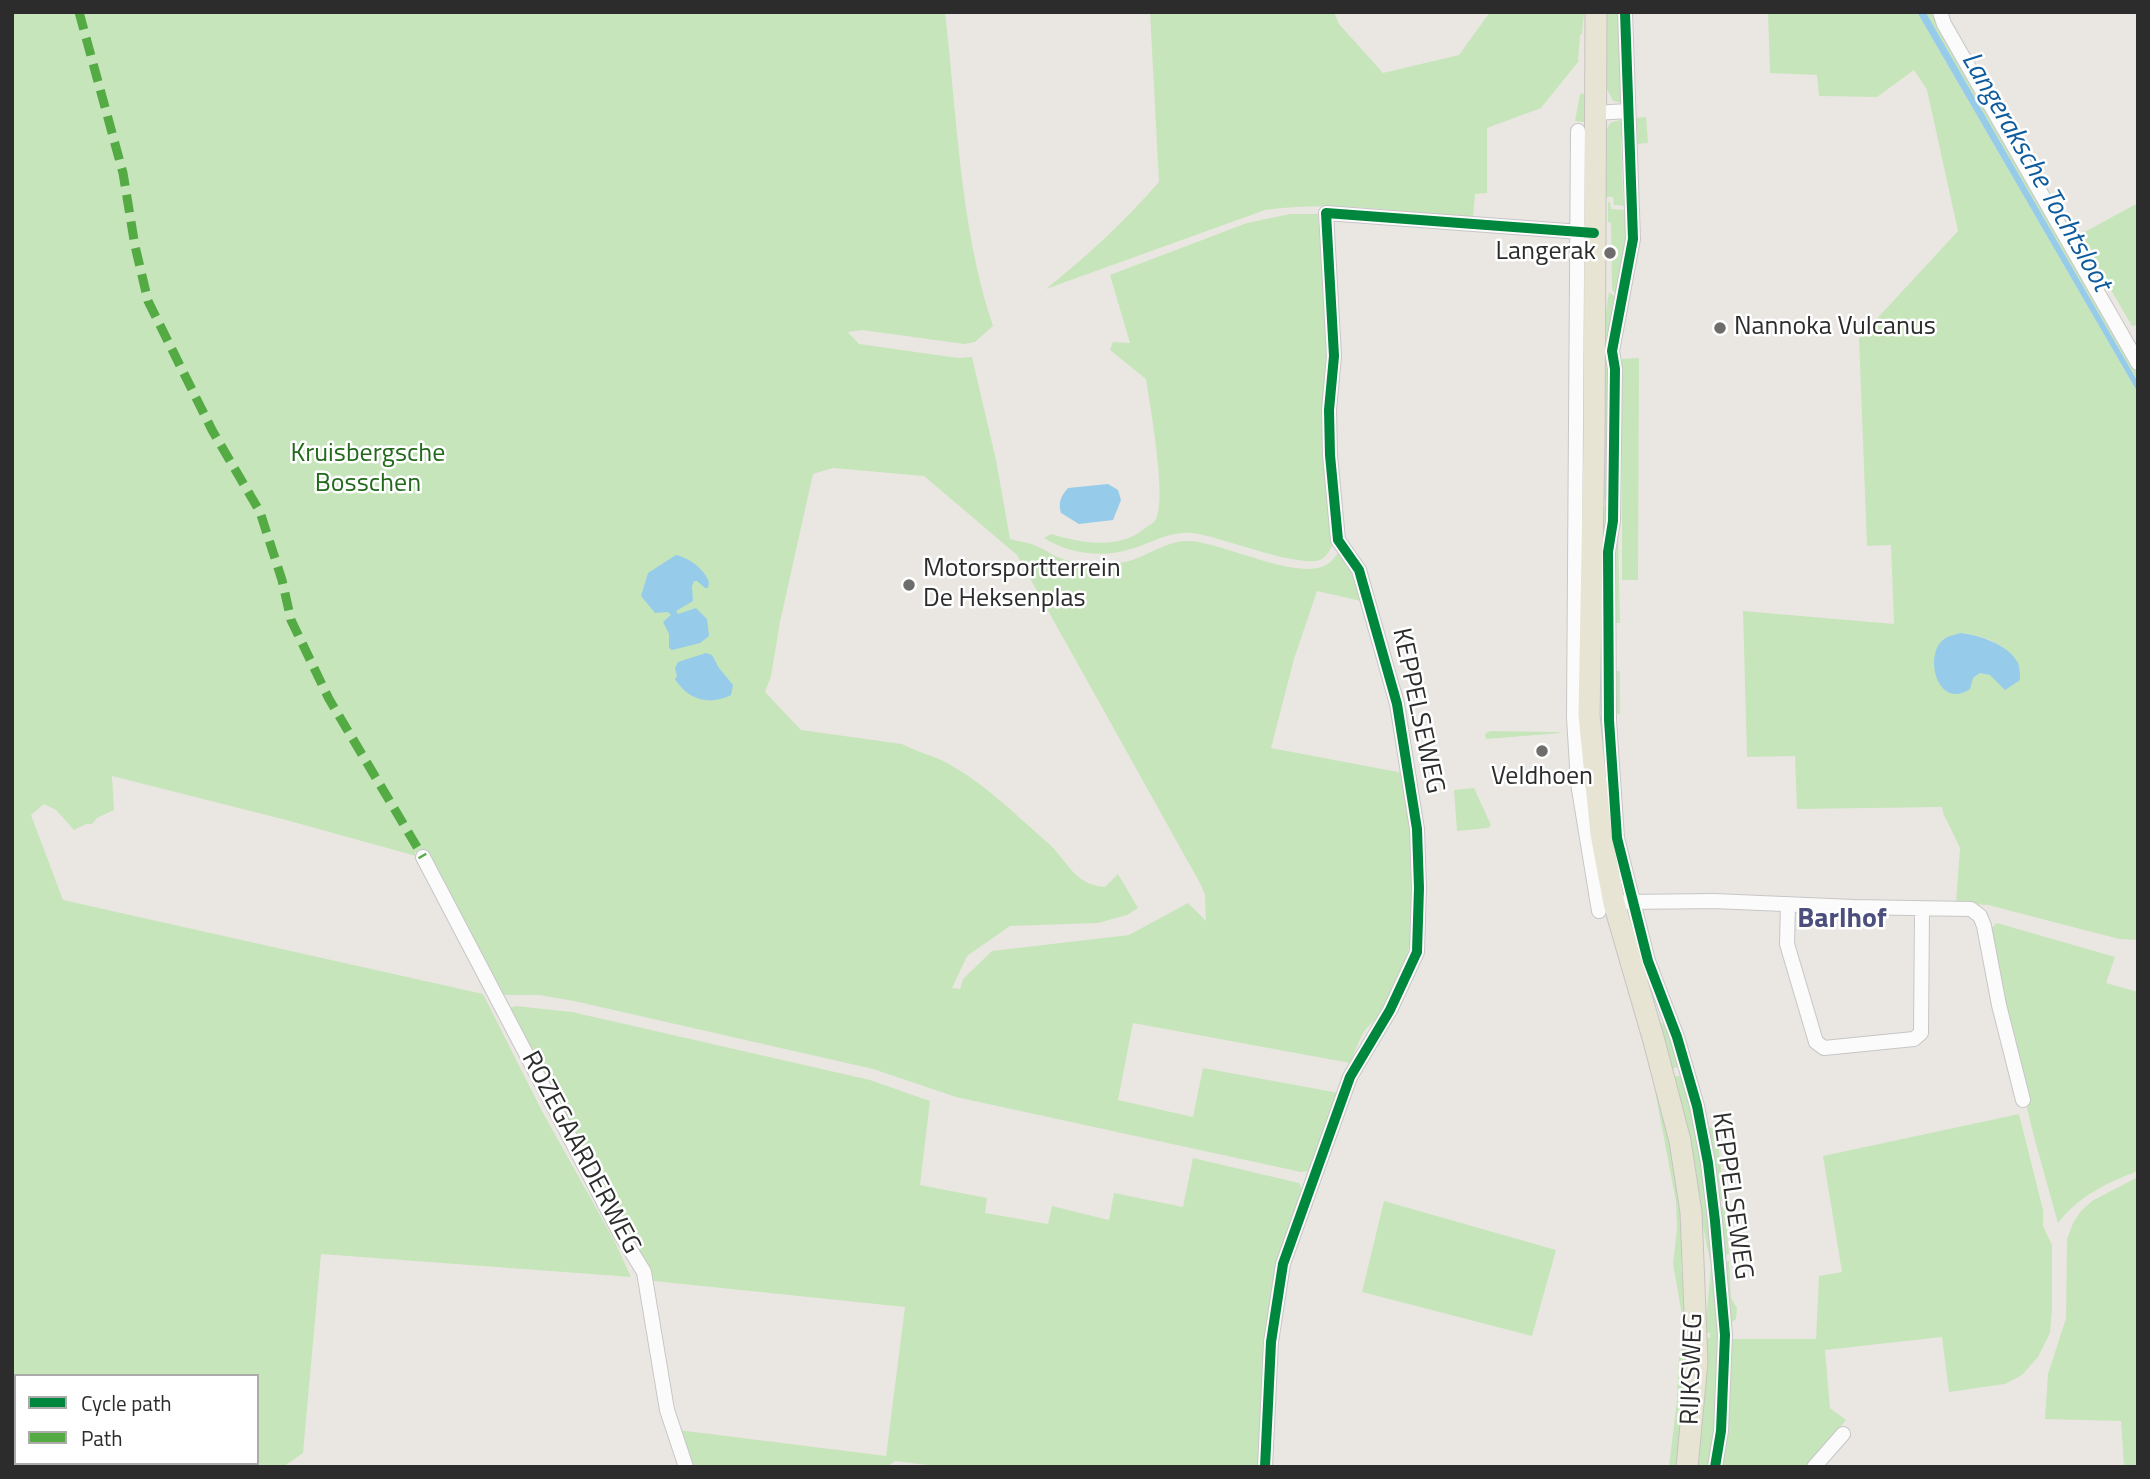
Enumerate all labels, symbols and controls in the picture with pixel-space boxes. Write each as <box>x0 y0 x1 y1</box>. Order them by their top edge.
water label: Langeraksche Tochtsloot <box>1953 46 2117 298</box>
place label: Langerak <box>1496 237 1596 269</box>
marker: Langerak <box>1602 245 1618 261</box>
place label: Nannoka Vulcanus <box>1734 312 1936 344</box>
marker: Nannoka Vulcanus <box>1712 320 1728 336</box>
park label: Kruisbergsche Bosschen <box>291 439 445 500</box>
place label: Motorsportterrein De Heksenplas <box>923 554 1121 616</box>
marker: Motorsportterrein De Heksenplas <box>901 577 917 593</box>
street label: KEPPELSEWEG <box>1384 625 1450 797</box>
marker: Veldhoen <box>1534 743 1550 759</box>
place label: Veldhoen <box>1491 762 1593 794</box>
district label: Barlhof <box>1797 903 1887 937</box>
street label: ROZEGAARDERWEG <box>514 1047 646 1259</box>
street label: KEPPELSEWEG <box>1704 1110 1758 1282</box>
street label: RIJKSWEG <box>1675 1313 1711 1425</box>
legend <box>14 1374 259 1465</box>
text: Cycle path <box>81 1387 172 1419</box>
text: Path <box>81 1422 123 1454</box>

